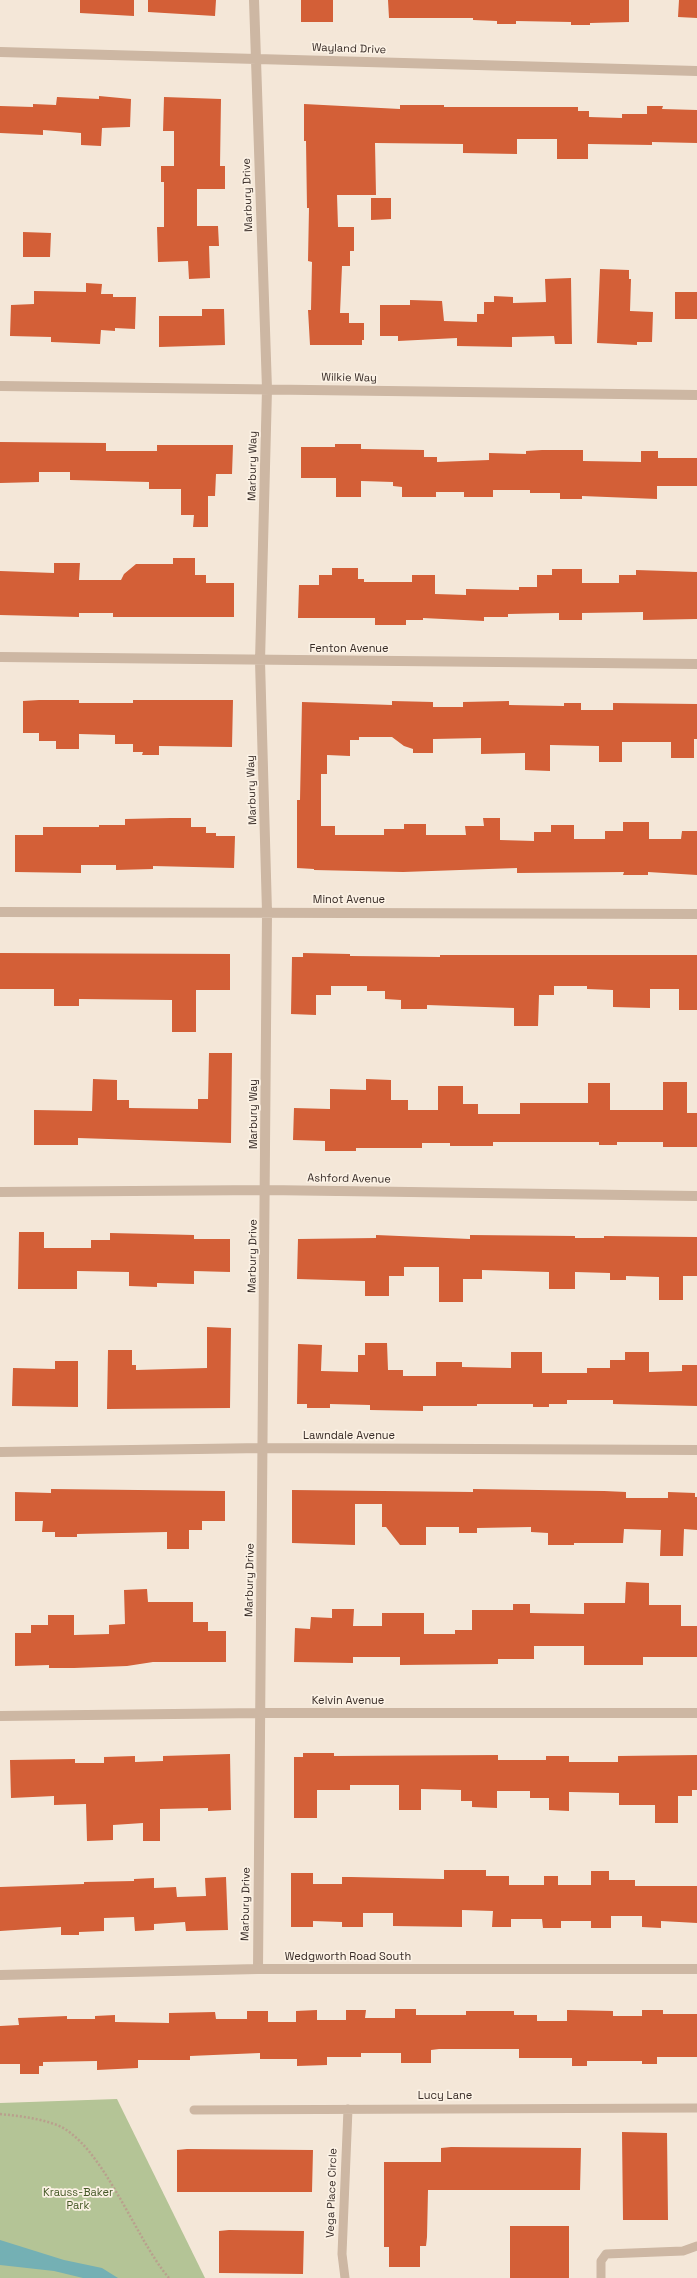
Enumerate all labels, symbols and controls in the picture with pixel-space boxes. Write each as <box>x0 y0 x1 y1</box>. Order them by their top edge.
street label: Wayland Drive <box>312 41 386 57</box>
street label: Marbury Drive <box>240 158 256 232</box>
street label: Wilkie Way <box>321 371 377 385</box>
street label: Marbury Way <box>246 431 260 501</box>
street label: Fenton Avenue <box>309 642 389 656</box>
street label: Marbury Way <box>244 755 260 825</box>
street label: Minot Avenue <box>313 893 385 907</box>
street label: Marbury Way <box>247 1079 261 1149</box>
street label: Ashford Avenue <box>307 1172 391 1186</box>
street label: Marbury Drive <box>246 1219 260 1293</box>
street label: Lawndale Avenue <box>303 1429 395 1443</box>
street label: Marbury Drive <box>243 1543 257 1617</box>
street label: Kelvin Avenue <box>312 1694 384 1708</box>
street label: Marbury Drive <box>239 1867 253 1941</box>
street label: Wedgworth Road South <box>285 1950 411 1964</box>
street label: Lucy Lane <box>418 2089 472 2103</box>
street label: Vega Place Circle <box>324 2148 340 2238</box>
park label: Krauss-Baker Park <box>43 2186 113 2212</box>

